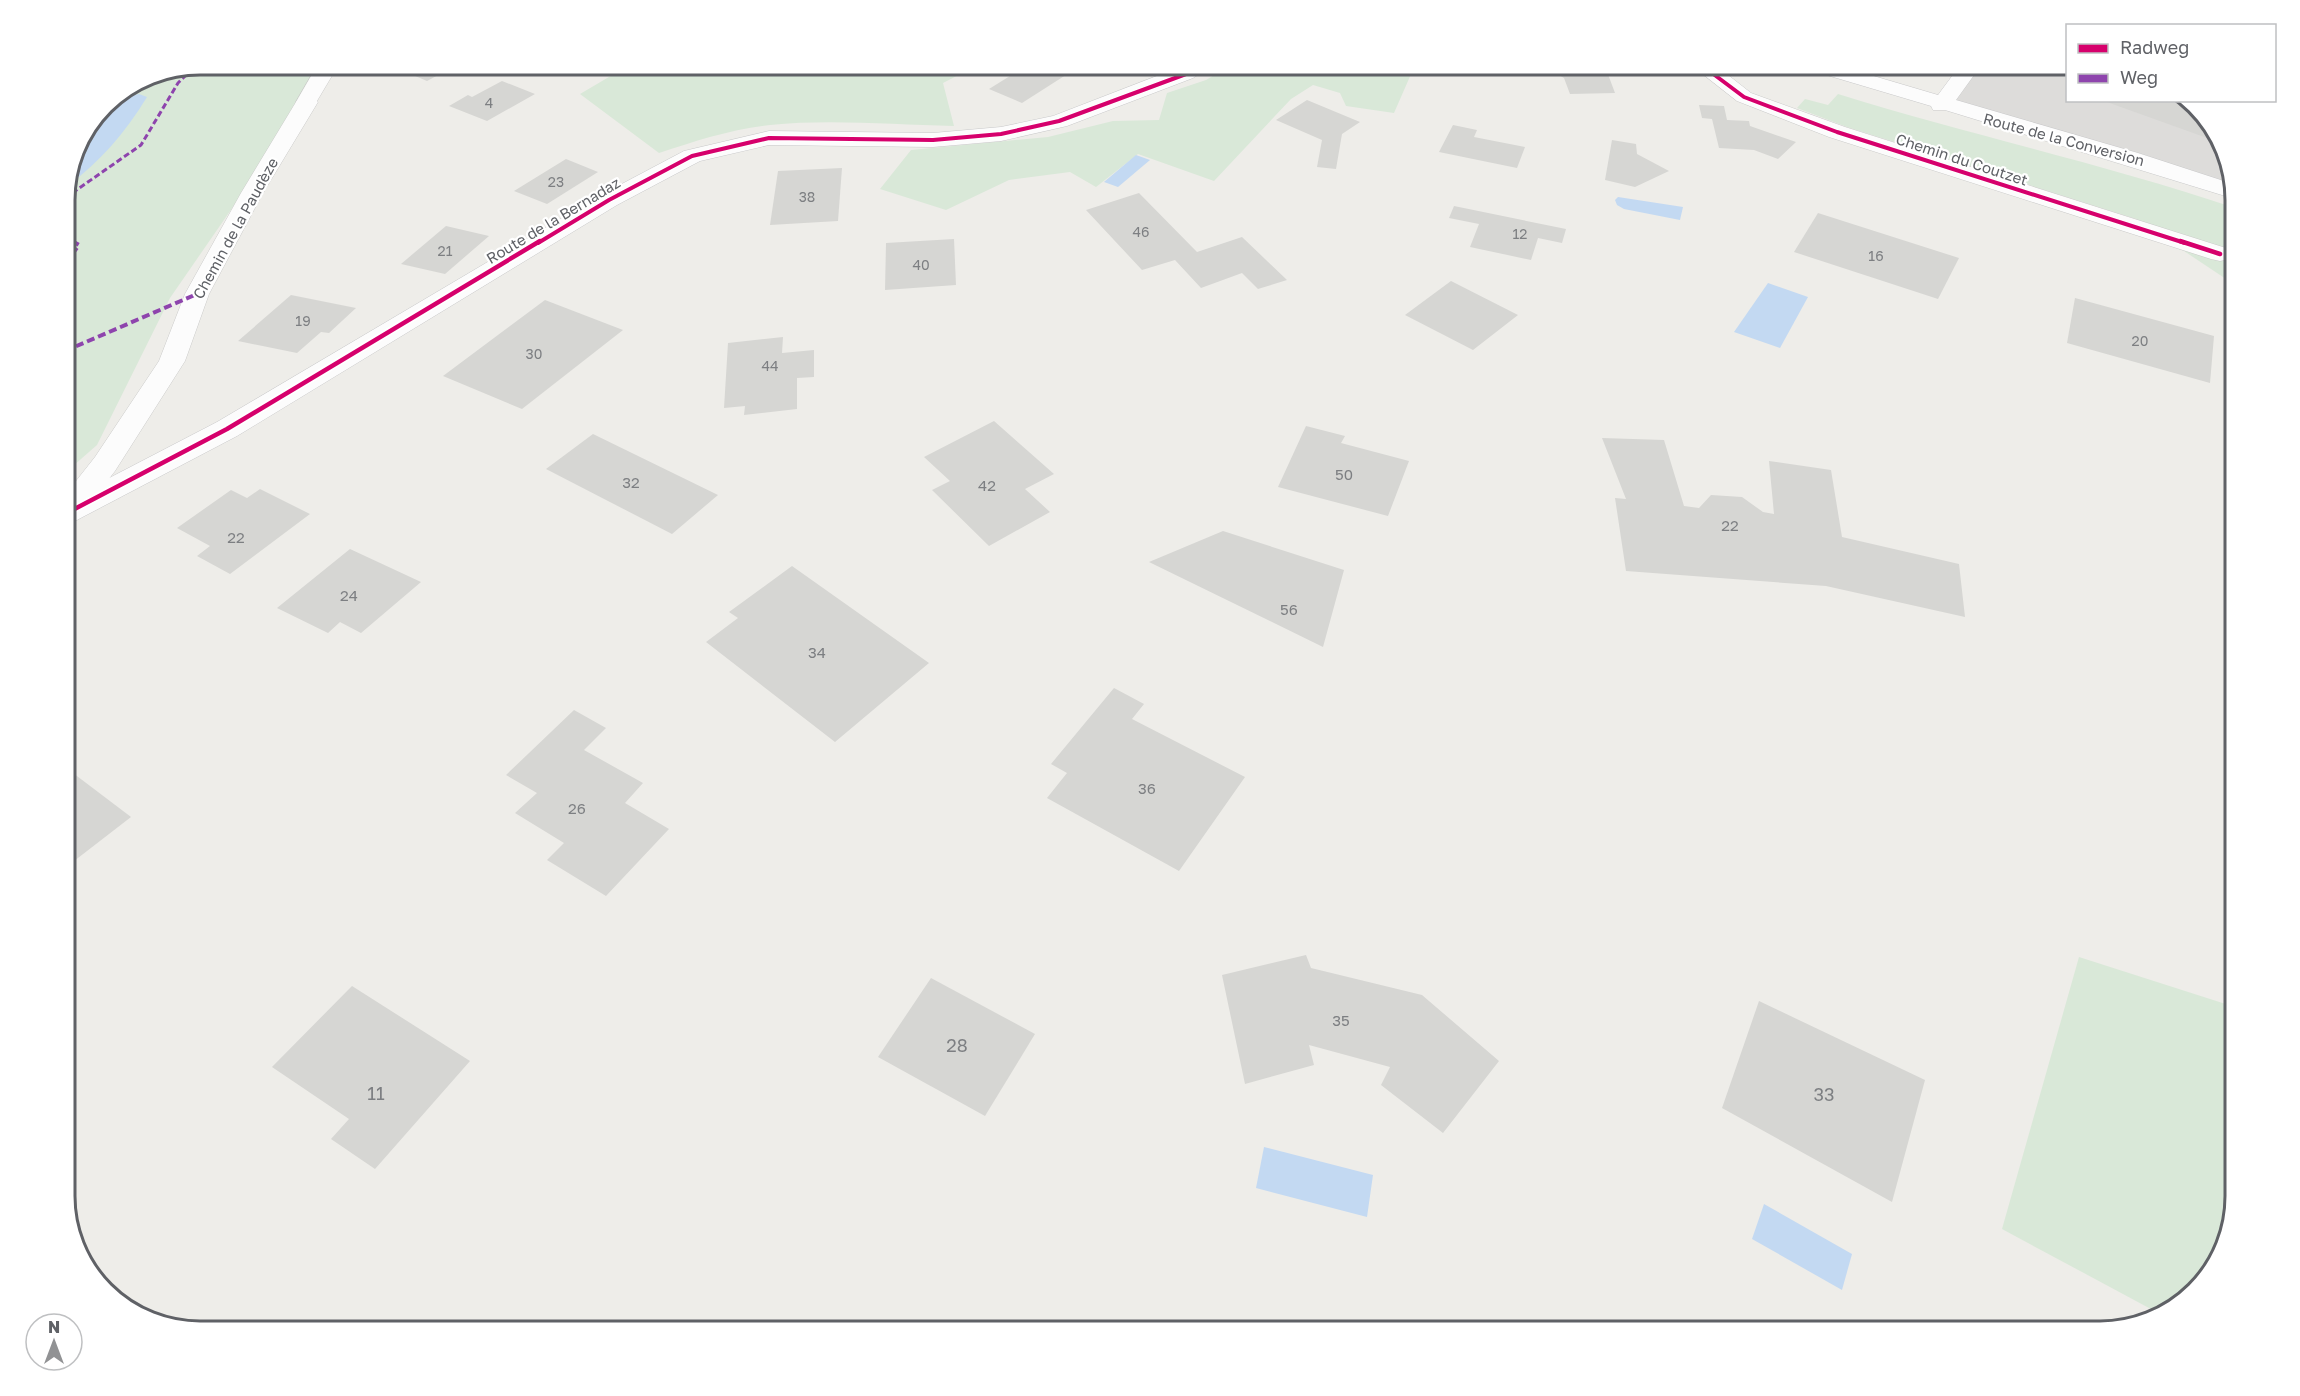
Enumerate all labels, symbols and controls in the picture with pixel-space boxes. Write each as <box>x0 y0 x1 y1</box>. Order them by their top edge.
legend <box>2066 24 2276 102</box>
text: Radweg <box>2120 36 2189 58</box>
text: Weg <box>2120 66 2158 88</box>
house number: 4 <box>485 94 493 111</box>
street label: Route de la Conversion <box>1981 109 2147 169</box>
street label: Chemin du Coutzet <box>1894 129 2030 189</box>
street label: Chemin de la Paudèze <box>189 154 281 302</box>
street label: Route de la Bernadaz <box>483 173 623 267</box>
house number: 23 <box>548 173 564 190</box>
house number: 38 <box>799 188 815 205</box>
house number: 46 <box>1132 223 1150 240</box>
house number: 12 <box>1513 225 1527 242</box>
house number: 21 <box>438 242 453 259</box>
house number: 16 <box>1868 247 1884 264</box>
house number: 40 <box>912 256 930 273</box>
house number: 19 <box>295 312 311 329</box>
house number: 20 <box>2132 332 2148 349</box>
house number: 30 <box>526 345 542 362</box>
house number: 44 <box>761 357 779 374</box>
house number: 50 <box>1335 465 1353 483</box>
house number: 32 <box>622 473 640 491</box>
house number: 42 <box>978 476 996 494</box>
house number: 22 <box>1721 516 1739 534</box>
house number: 22 <box>227 528 245 546</box>
house number: 24 <box>340 586 358 604</box>
house number: 56 <box>1280 600 1298 618</box>
house number: 34 <box>808 643 826 661</box>
house number: 36 <box>1138 779 1156 797</box>
house number: 26 <box>568 799 586 817</box>
house number: 35 <box>1332 1011 1350 1029</box>
house number: 28 <box>946 1034 968 1056</box>
house number: 11 <box>367 1082 385 1104</box>
house number: 33 <box>1813 1083 1835 1105</box>
north arrow <box>24 1312 84 1372</box>
text: N <box>48 1317 60 1337</box>

